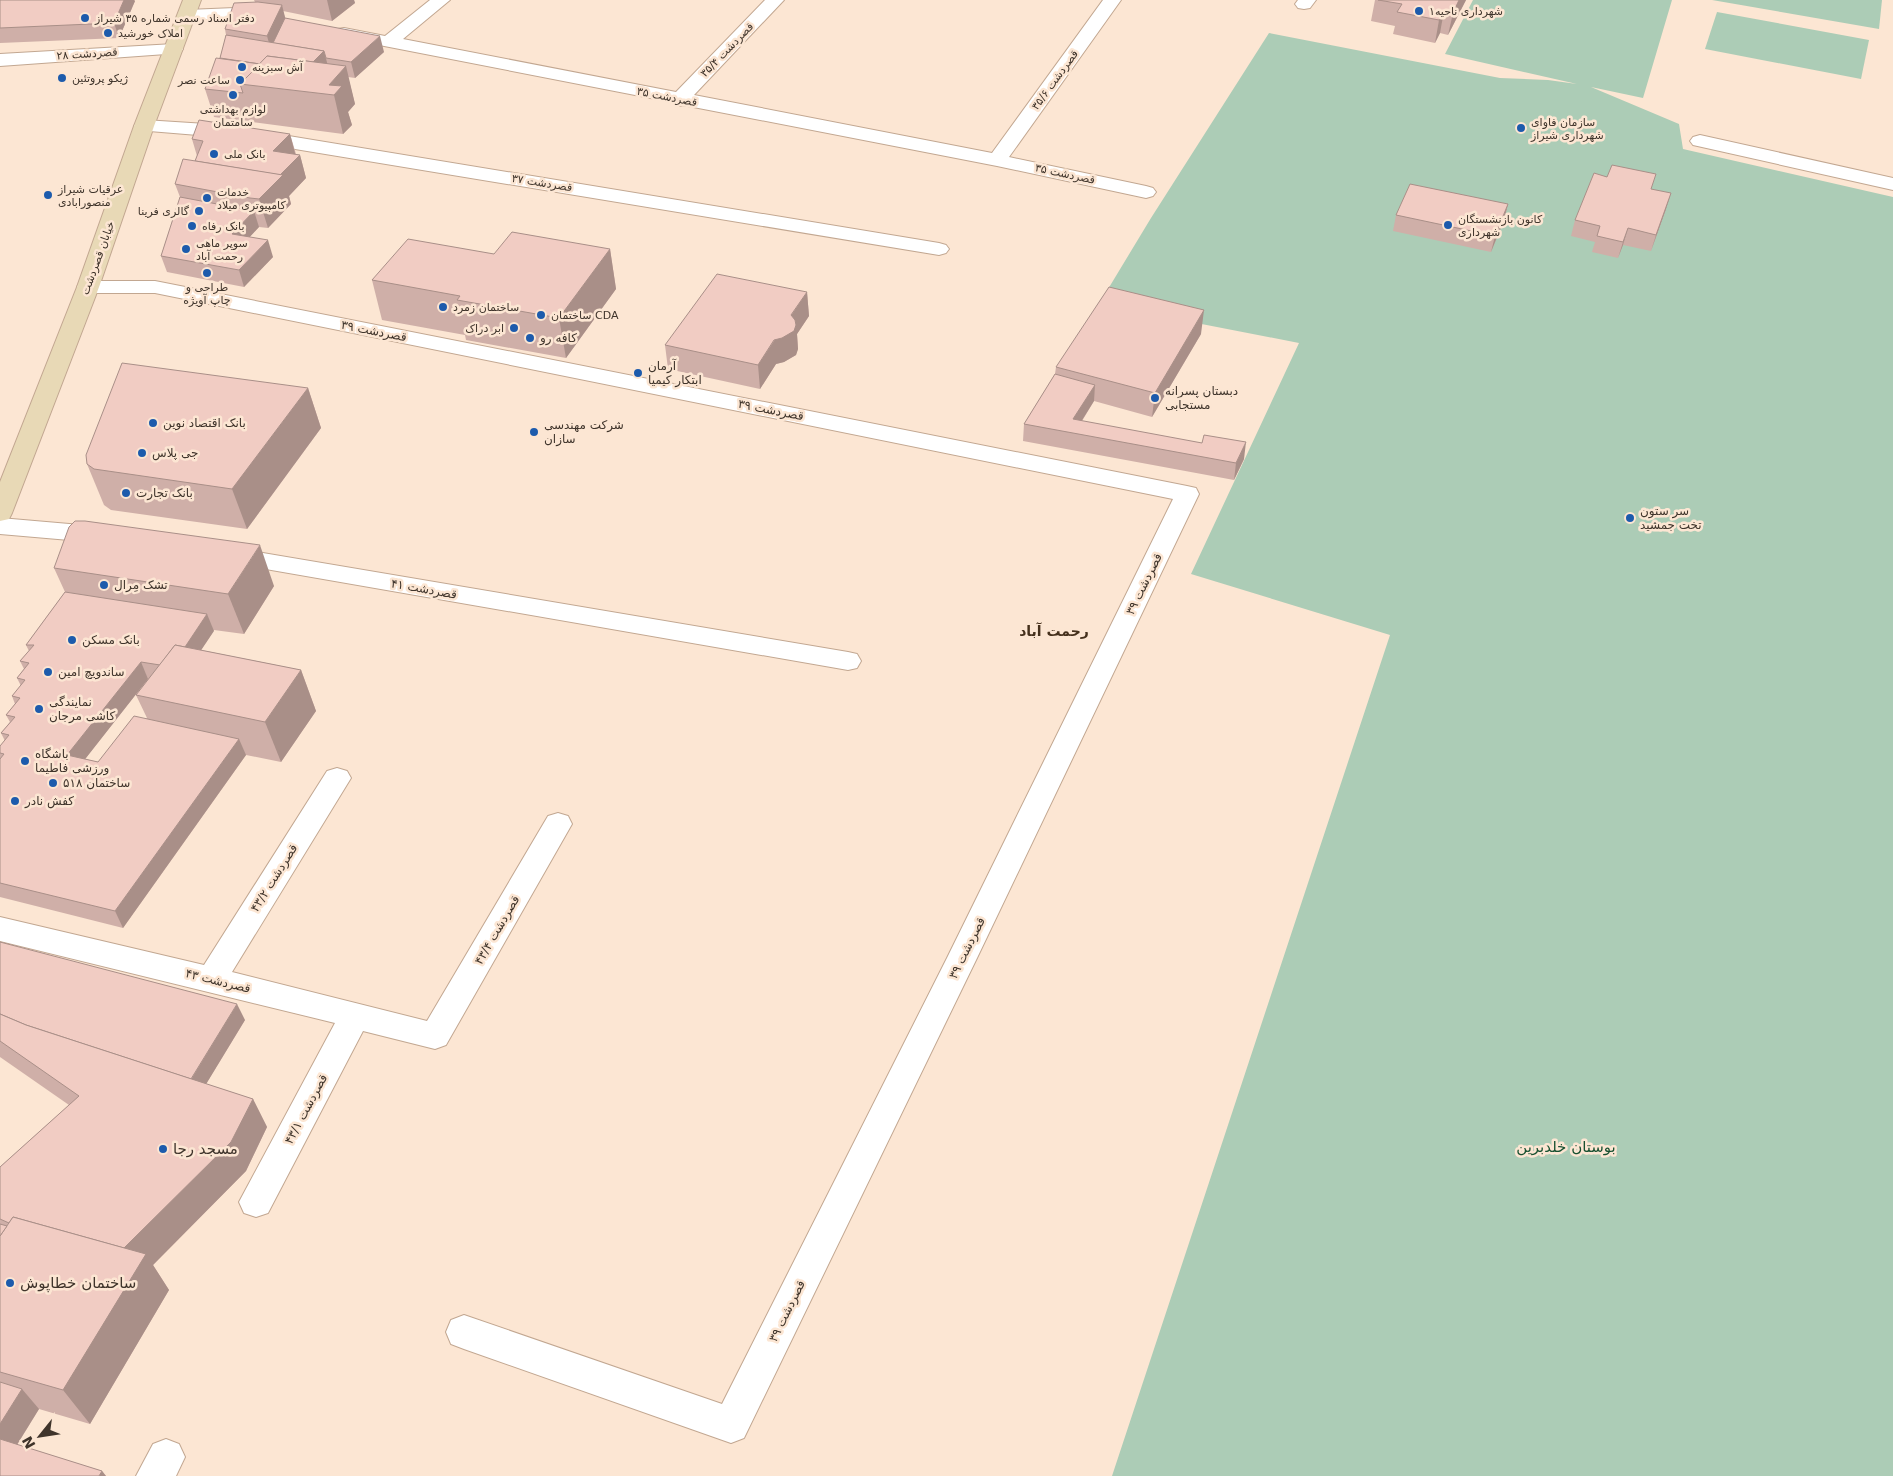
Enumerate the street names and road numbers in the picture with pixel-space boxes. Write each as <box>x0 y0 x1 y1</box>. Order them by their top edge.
street label: قصردشت ۳۵/۴ <box>698 20 756 80</box>
street label: قصردشت ۲۸ <box>56 45 118 63</box>
street label: قصردشت ۳۵/۶ <box>1029 48 1081 112</box>
street label: قصردشت ۳۵ <box>636 85 698 109</box>
street label: قصردشت ۳۵ <box>1034 161 1096 187</box>
street label: قصردشت ۳۷ <box>511 172 573 194</box>
street label: خیابان قصردشت <box>79 219 117 297</box>
street label: قصردشت ۳۹ <box>340 318 408 345</box>
street label: قصردشت ۳۹ <box>737 397 805 424</box>
street label: قصردشت ۳۹ <box>1123 551 1166 617</box>
street label: قصردشت ۴۱ <box>390 576 458 603</box>
street label: قصردشت ۴۳/۲ <box>248 842 301 915</box>
street label: قصردشت ۴۳/۴ <box>472 893 523 967</box>
street label: قصردشت ۳۹ <box>946 915 989 981</box>
street label: قصردشت ۴۳ <box>184 966 252 997</box>
street label: قصردشت ۴۳/۱ <box>282 1072 331 1147</box>
street label: قصردشت ۳۹ <box>766 1278 809 1344</box>

